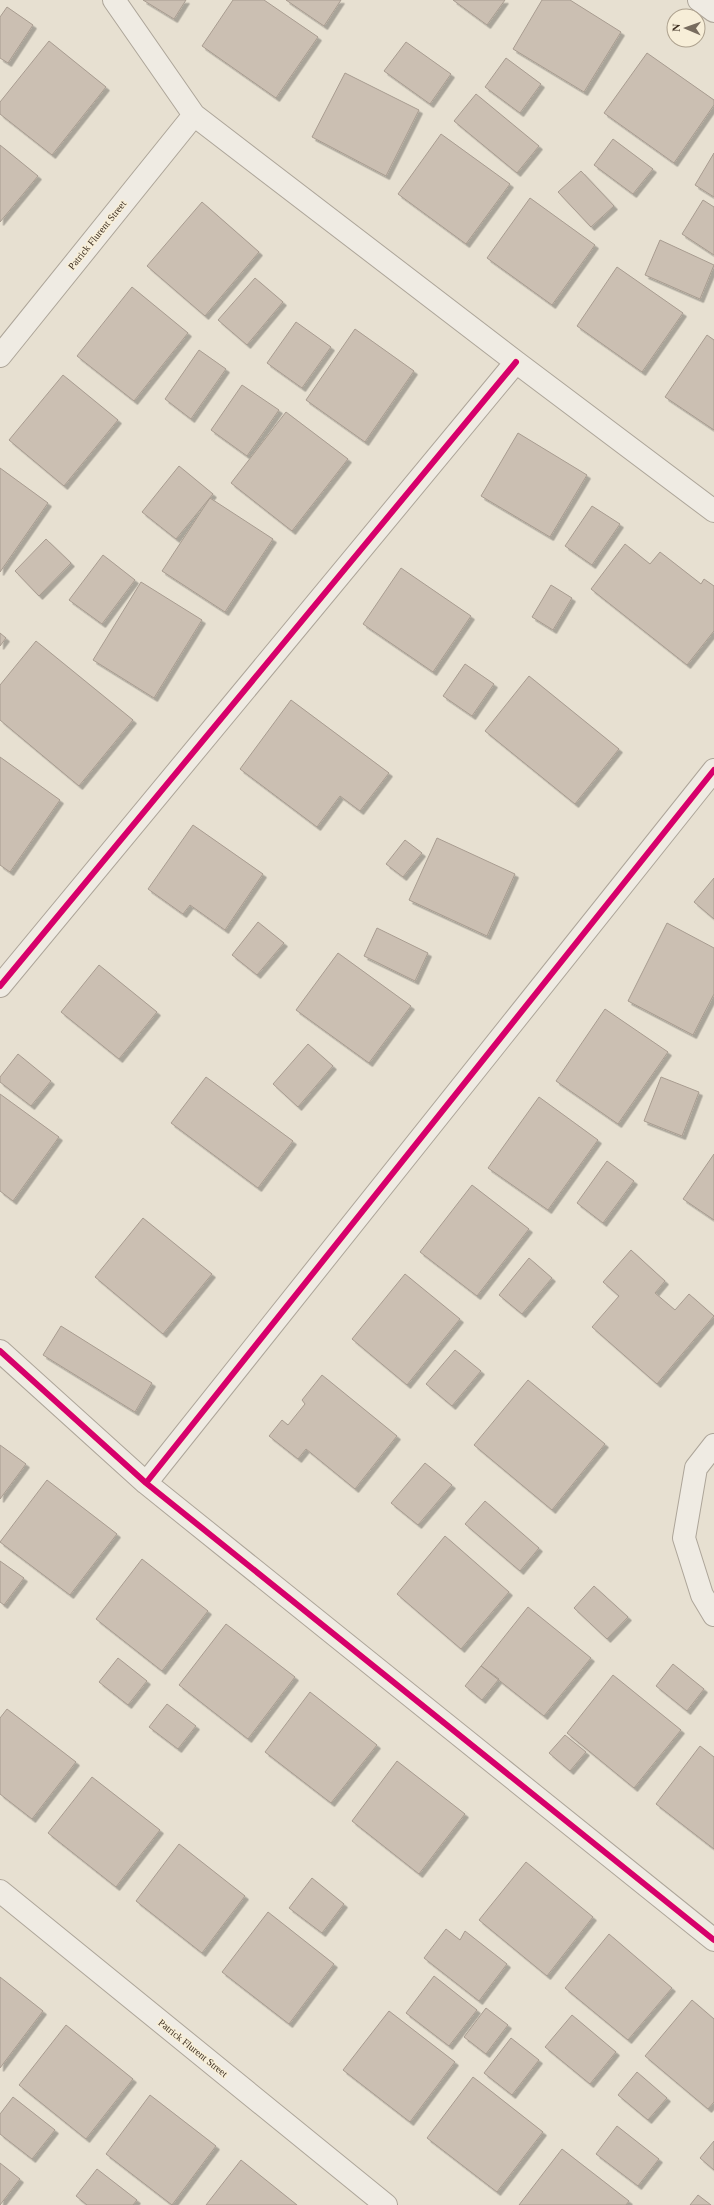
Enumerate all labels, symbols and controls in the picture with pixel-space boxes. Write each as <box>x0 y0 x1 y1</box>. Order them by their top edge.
north arrow <box>666 8 706 48</box>
text: N <box>670 23 682 32</box>
street label: Patrick Flurent Street <box>66 198 128 272</box>
street label: Patrick Flurent Street <box>156 2017 230 2079</box>

